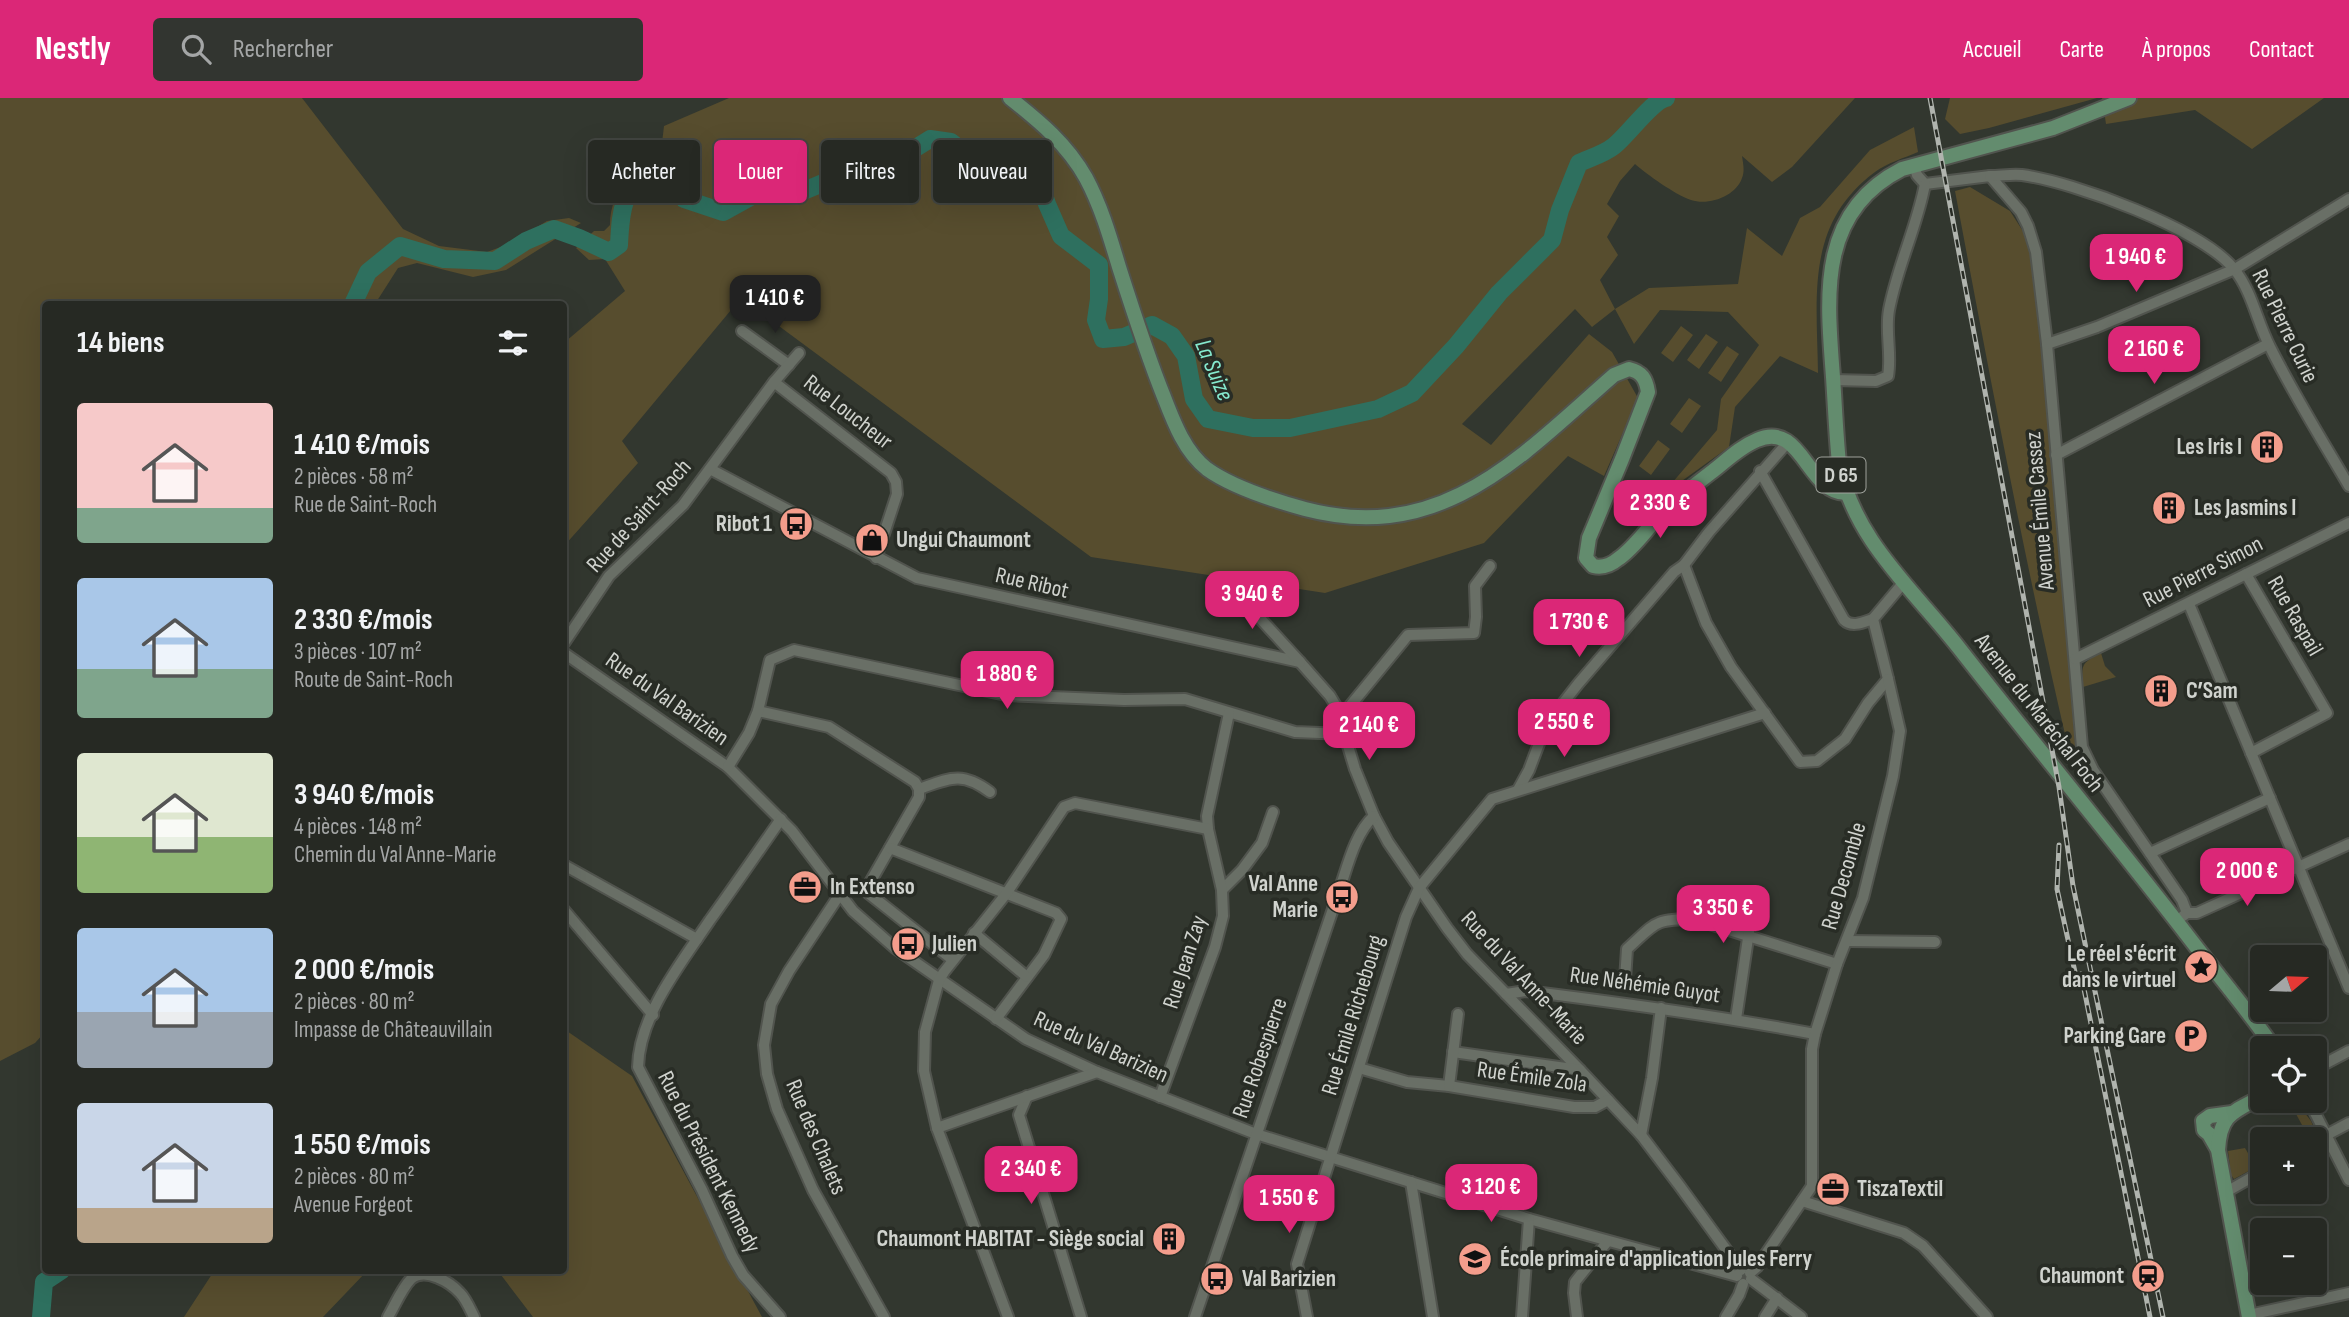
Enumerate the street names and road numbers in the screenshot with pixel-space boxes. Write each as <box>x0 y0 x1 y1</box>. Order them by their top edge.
street label: Rue Pierre Curie <box>2245 265 2325 387</box>
street label: Rue Loucheur <box>798 369 898 456</box>
street label: Avenue Émile Cassez <box>2019 431 2061 592</box>
street label: Rue de Saint-Roch <box>581 453 697 579</box>
road number: D 65 <box>1816 458 1866 492</box>
street label: Rue Pierre Simon <box>2139 530 2267 614</box>
street label: Rue Ribot <box>993 561 1071 605</box>
street label: Rue Raspail <box>2261 571 2329 661</box>
street label: Avenue du Maréchal Foch <box>1968 627 2110 798</box>
street label: Rue du Val Barizien <box>600 646 734 752</box>
street label: Rue Decomble <box>1815 819 1873 933</box>
street label: Rue du Val Anne-Marie <box>1455 905 1593 1051</box>
street label: Rue Jean Zay <box>1157 912 1213 1012</box>
street label: Rue Émile Richebourg <box>1315 932 1391 1098</box>
street label: Rue Néhémie Guyot <box>1568 961 1722 1009</box>
street label: Rue Robespierre <box>1226 994 1294 1122</box>
street label: Rue du Val Barizien <box>1029 1005 1173 1089</box>
street label: Rue Émile Zola <box>1475 1055 1589 1099</box>
street label: Rue du Président Kennedy <box>651 1067 767 1258</box>
street label: Rue des Chalets <box>779 1075 853 1199</box>

